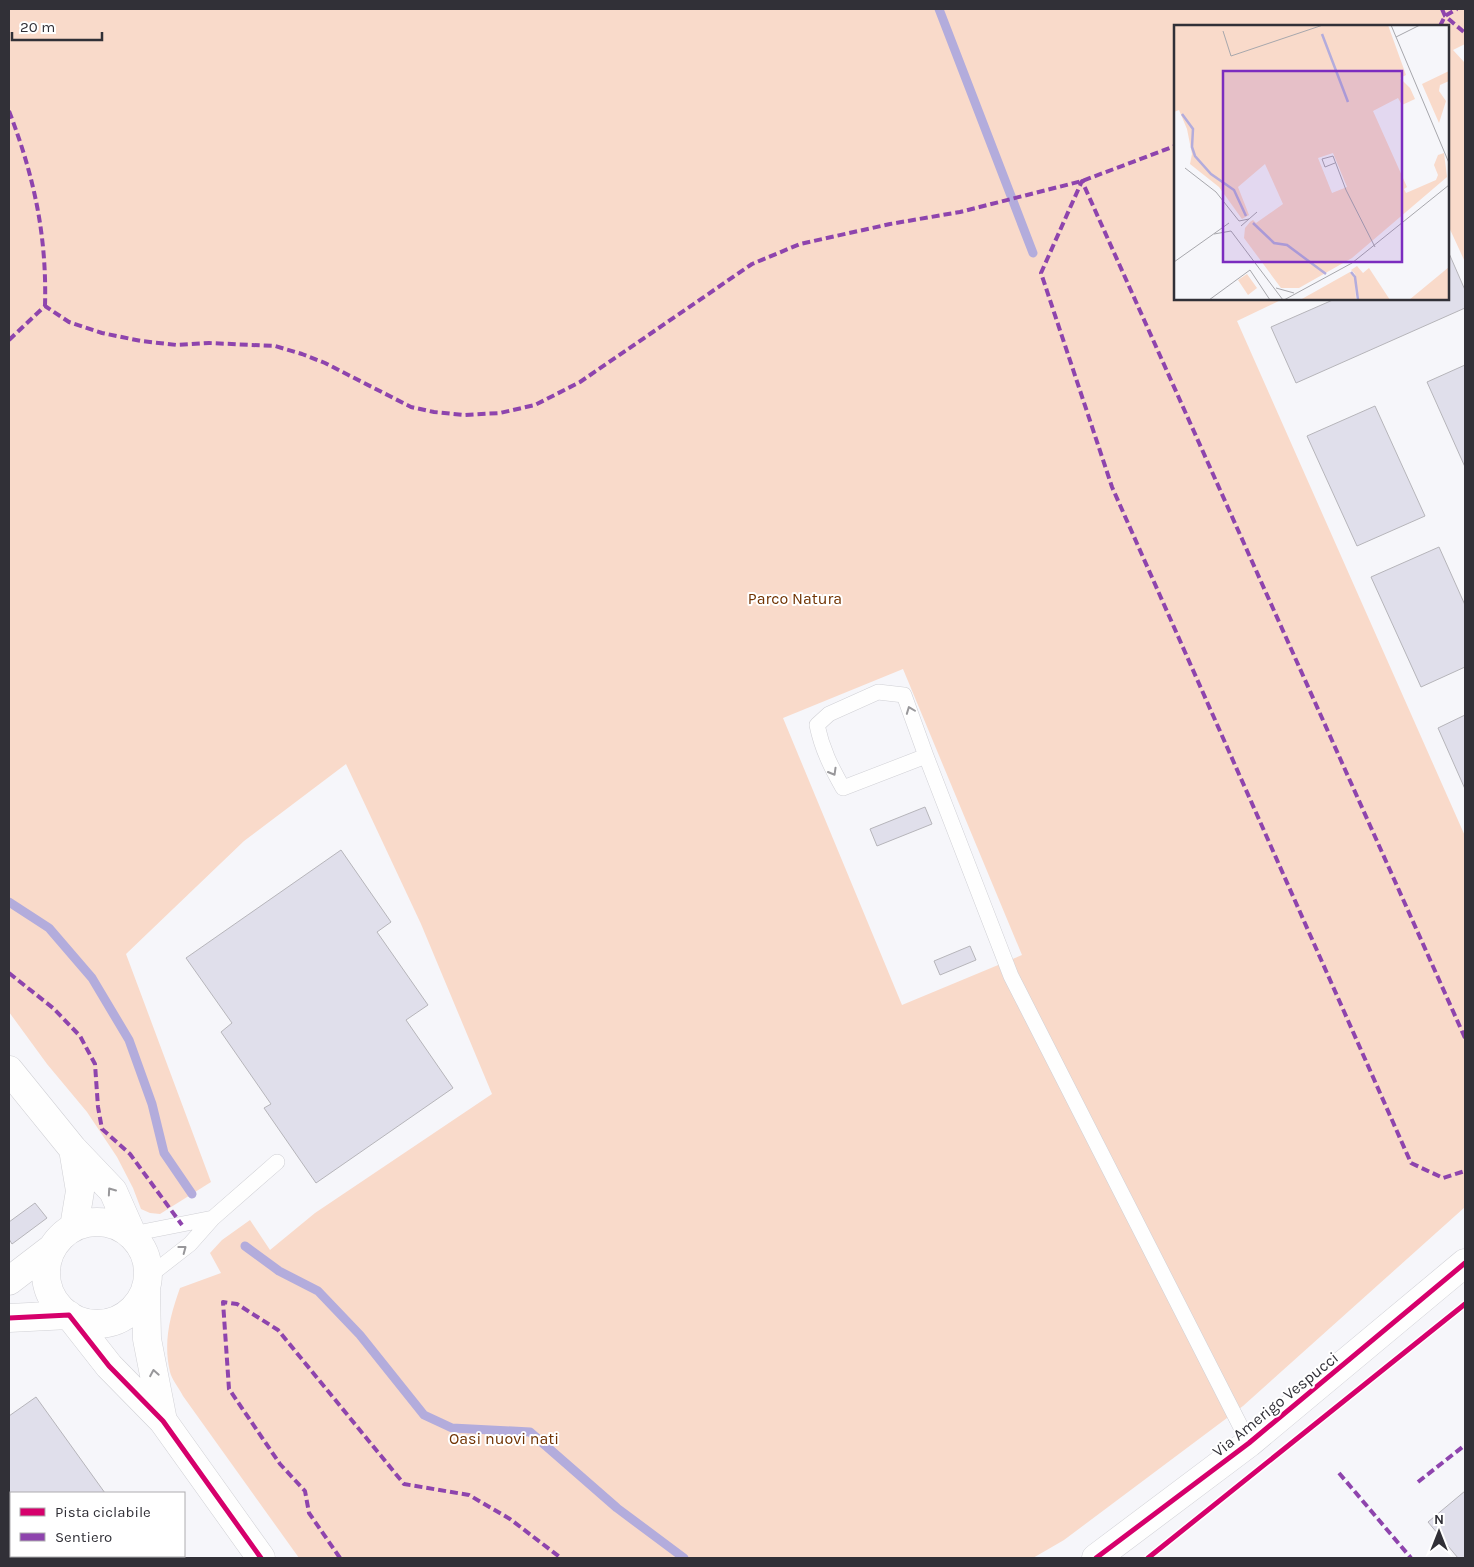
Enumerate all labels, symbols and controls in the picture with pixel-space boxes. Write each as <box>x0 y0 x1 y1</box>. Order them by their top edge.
scale bar <box>12 10 102 42</box>
text: 20 m <box>20 18 55 36</box>
inset map <box>1174 25 1449 300</box>
park label: Parco Natura <box>748 589 842 608</box>
one-way arrow <box>906 706 916 715</box>
one-way arrow <box>827 766 837 775</box>
one-way arrow <box>108 1187 117 1197</box>
one-way arrow <box>177 1247 186 1255</box>
street label: Via Amerigo Vespucci <box>1209 1348 1342 1461</box>
one-way arrow <box>149 1369 159 1377</box>
park label: Oasi nuovi nati <box>449 1429 559 1448</box>
legend <box>10 1492 185 1557</box>
text: Pista ciclabile <box>55 1503 151 1521</box>
north arrow <box>1414 1507 1464 1557</box>
text: N <box>1434 1511 1444 1528</box>
text: Sentiero <box>55 1528 112 1546</box>

